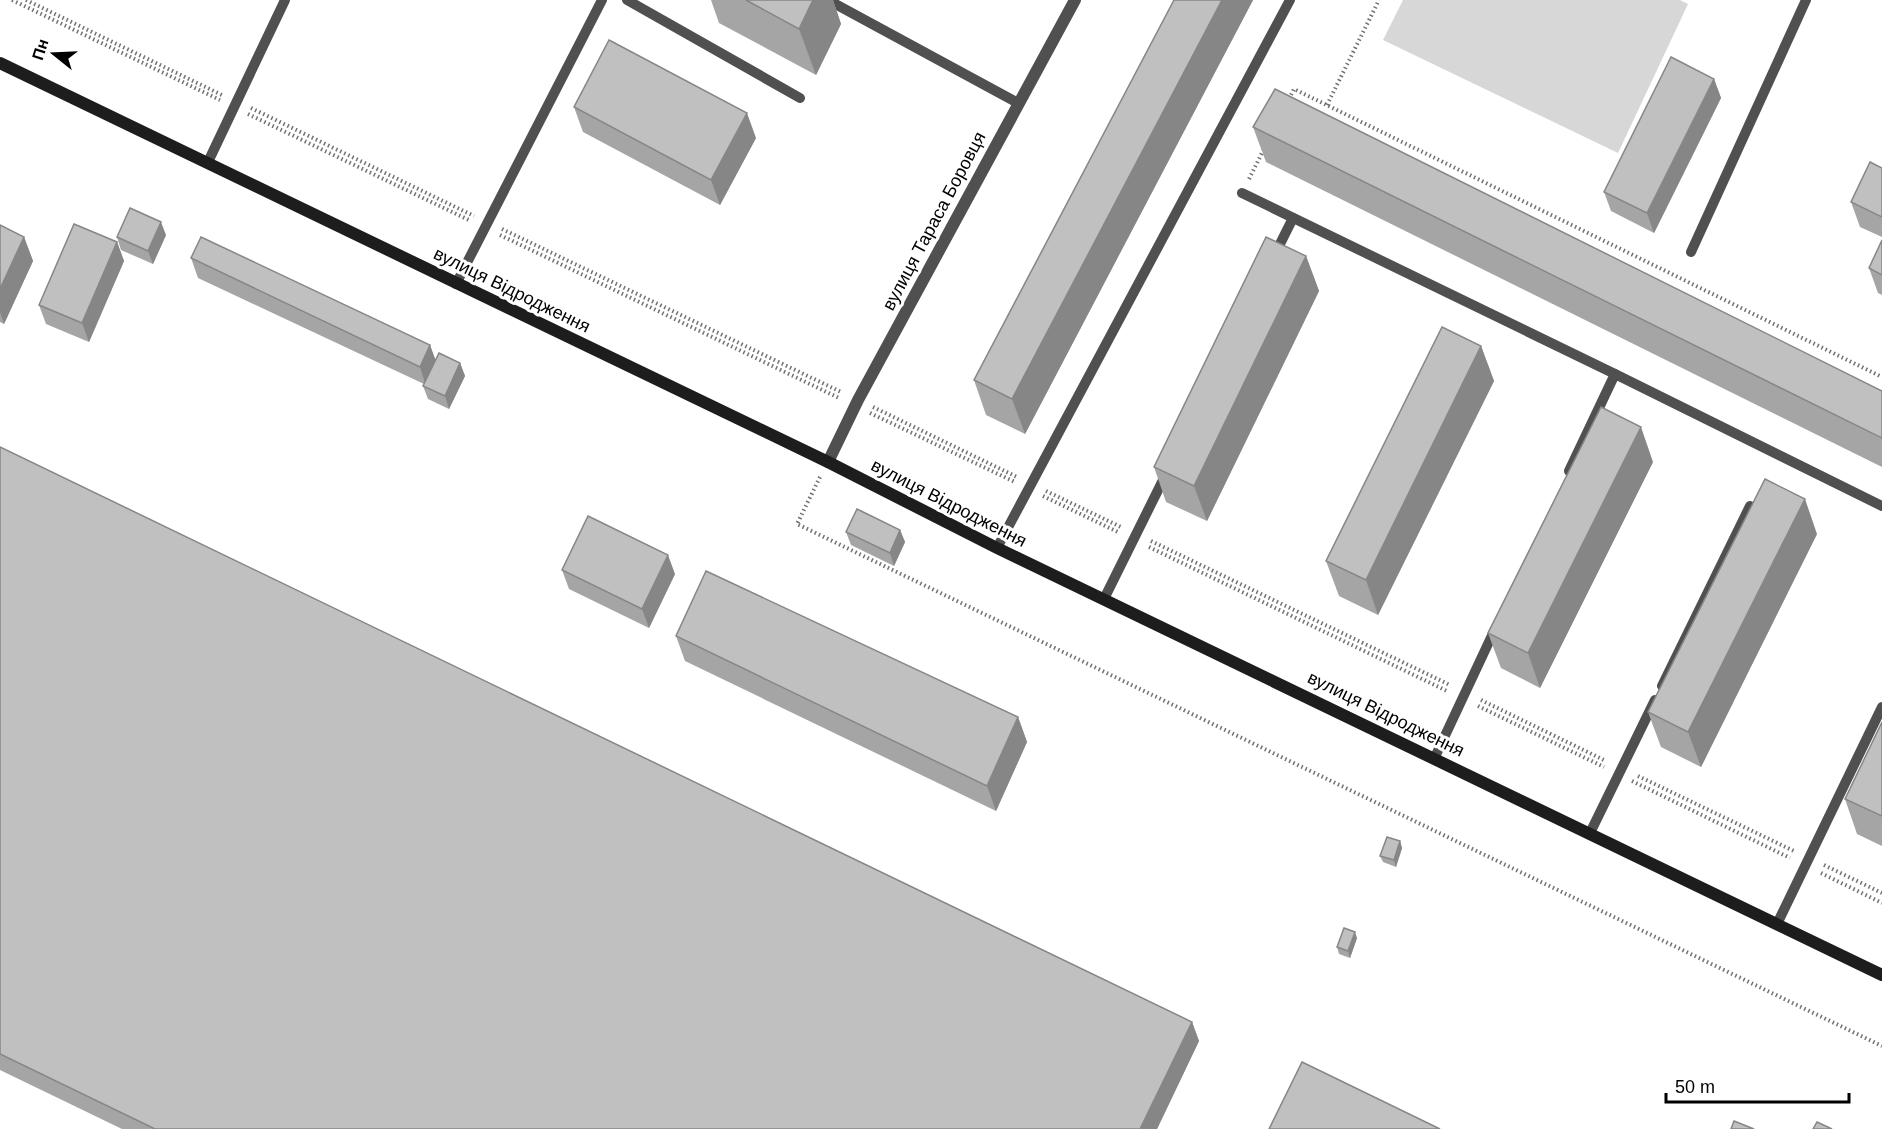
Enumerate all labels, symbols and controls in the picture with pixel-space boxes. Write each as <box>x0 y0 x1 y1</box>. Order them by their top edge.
north arrow <box>24 24 84 84</box>
text: Пн <box>29 37 52 62</box>
street label: вулиця Тараса Боровця <box>878 128 990 314</box>
street label: вулиця Відродження <box>430 243 594 337</box>
street label: вулиця Відродження <box>868 455 1030 551</box>
street label: вулиця Відродження <box>1304 667 1468 761</box>
scale bar <box>1666 1066 1849 1104</box>
text: 50 m <box>1675 1077 1715 1097</box>

